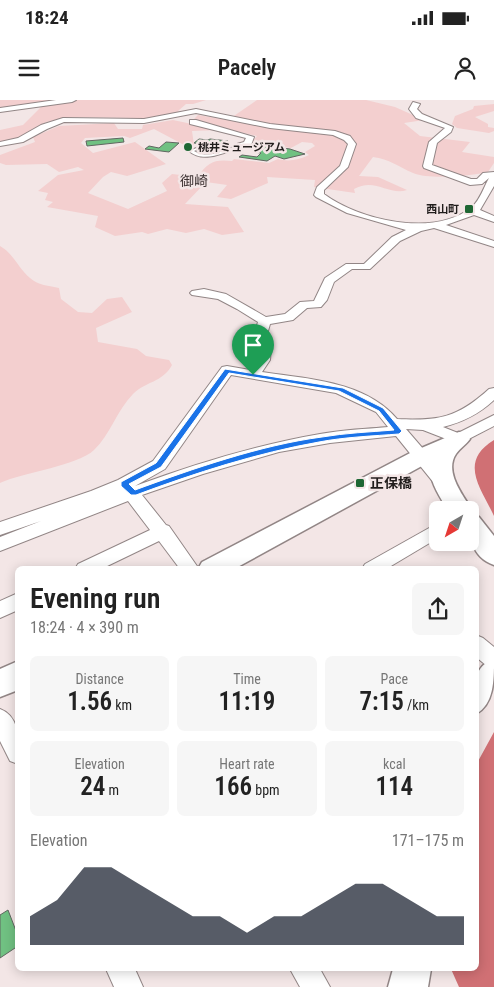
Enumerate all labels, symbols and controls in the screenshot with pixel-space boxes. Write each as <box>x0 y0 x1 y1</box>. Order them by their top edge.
text: 18:24 <box>25 6 69 29</box>
icon: menu <box>15 54 43 82</box>
icon: person <box>451 54 479 82</box>
text: Pacely <box>218 55 276 80</box>
marker: 桃井ミュージアム <box>182 141 194 153</box>
place label: 桃井ミュージアム <box>198 141 285 154</box>
district label: 御崎 <box>180 173 208 189</box>
place label: 西山町 <box>426 203 459 216</box>
marker: 西山町 <box>463 203 475 215</box>
pin <box>232 324 274 375</box>
icon: arrive <box>239 331 267 359</box>
place label: 正保橋 <box>370 475 412 491</box>
marker: 正保橋 <box>354 477 366 489</box>
north arrow <box>429 501 479 551</box>
map controls <box>429 501 479 551</box>
text: Evening run <box>30 582 160 615</box>
button: share <box>412 583 464 635</box>
text: 18:24 · 4 × 390 m <box>30 618 139 637</box>
text: Distance <box>76 671 124 687</box>
text: Time <box>233 671 261 687</box>
text: Pace <box>381 671 408 687</box>
text: 1.56 <box>67 687 112 716</box>
text: 11:19 <box>219 687 275 716</box>
text: 7:15 <box>360 687 404 716</box>
text: km <box>112 697 132 713</box>
text: /km <box>404 697 429 713</box>
text: Elevation <box>74 756 125 772</box>
text: Heart rate <box>219 756 275 772</box>
text: kcal <box>383 756 406 772</box>
text: 24 <box>80 772 105 801</box>
text: 166 <box>214 772 252 801</box>
text: 114 <box>375 772 413 801</box>
text: m <box>105 782 119 798</box>
text: bpm <box>252 782 280 798</box>
text: Elevation <box>30 831 88 850</box>
text: 171–175 m <box>392 831 464 850</box>

